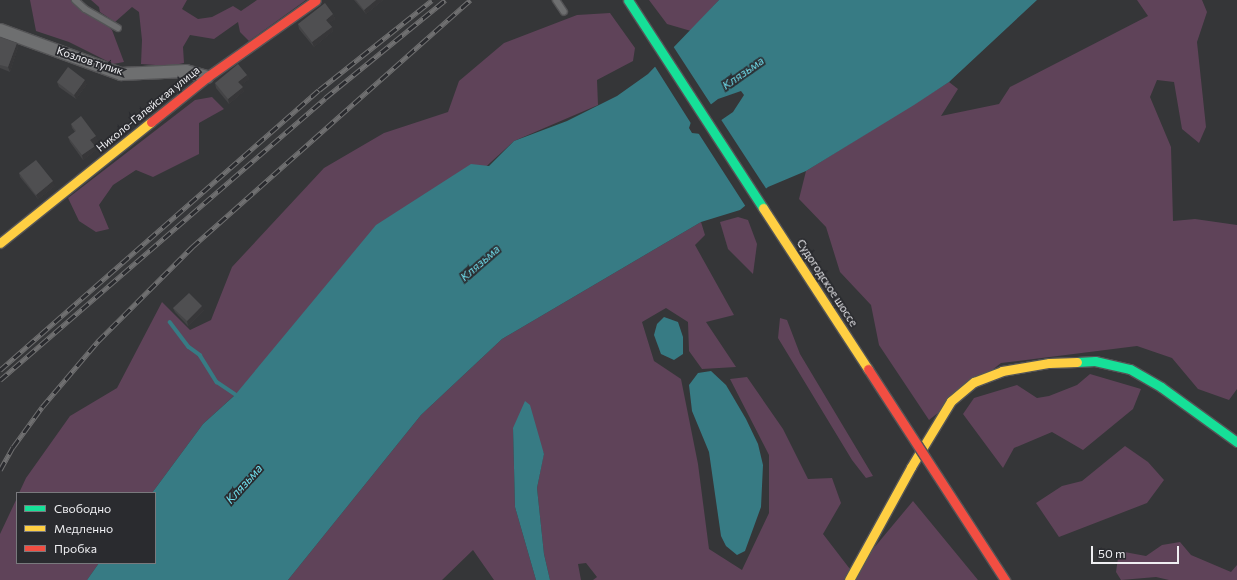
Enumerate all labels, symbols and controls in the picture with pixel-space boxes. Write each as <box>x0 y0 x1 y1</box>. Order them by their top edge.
street label: Козлов тупик <box>55 44 125 78</box>
water label: Клязьма <box>719 53 767 93</box>
street label: Николо-Галейская улица <box>94 63 202 155</box>
street label: Судогодское шоссе <box>794 237 860 329</box>
water label: Клязьма <box>457 242 503 284</box>
water label: Клязьма <box>223 461 265 507</box>
legend <box>16 492 156 564</box>
text: Свободно <box>54 501 111 515</box>
text: Медленно <box>54 521 113 535</box>
scale bar <box>1093 538 1181 564</box>
text: Пробка <box>54 541 97 555</box>
text: 50 m <box>1098 546 1126 560</box>

